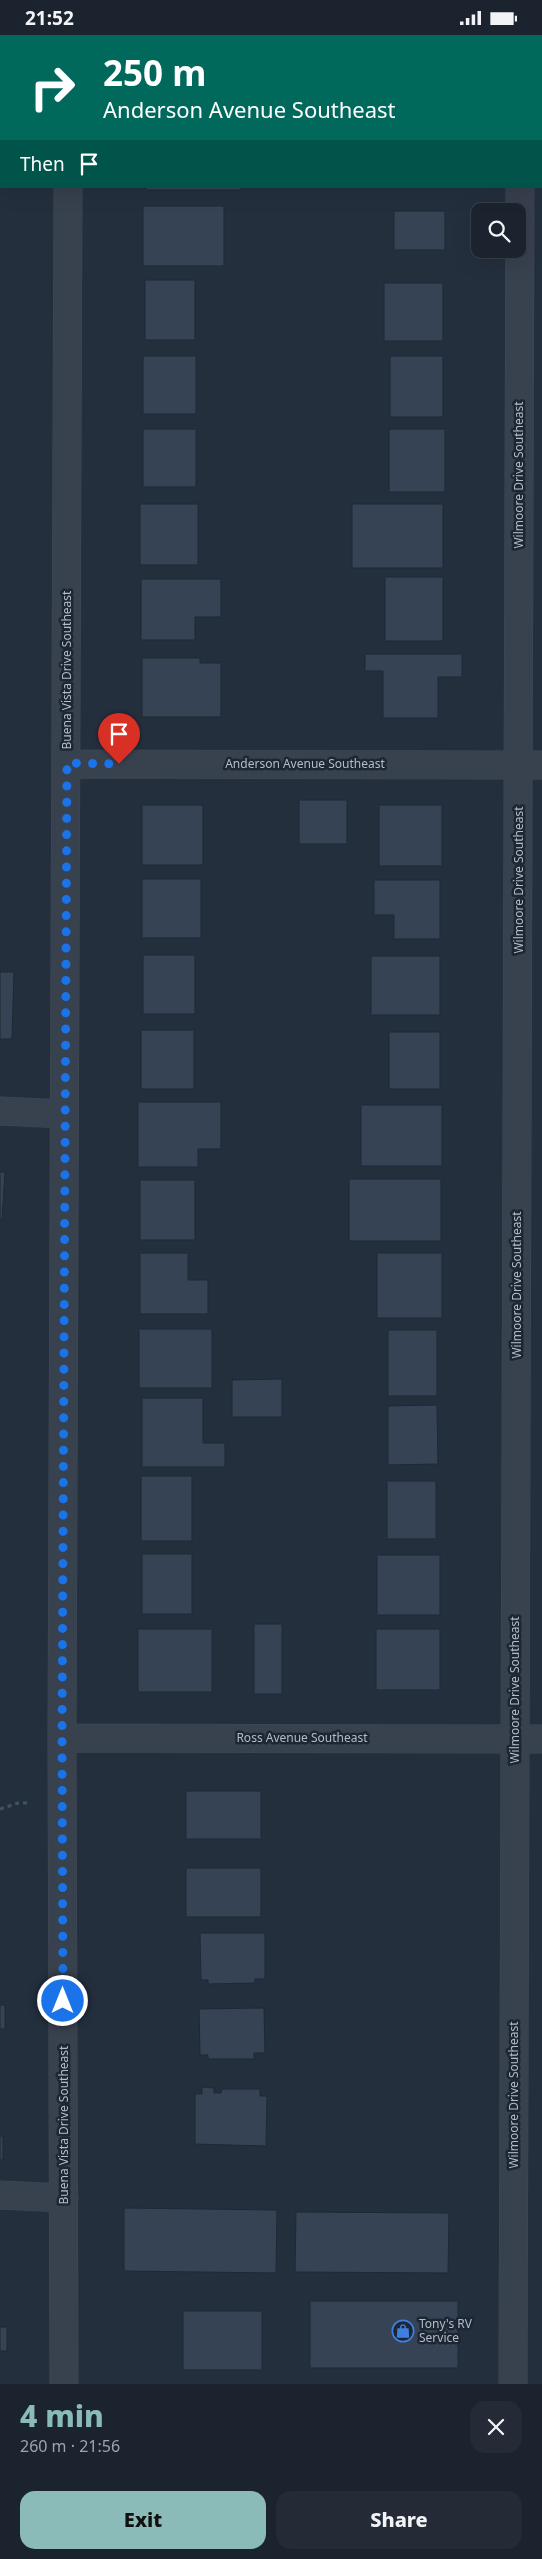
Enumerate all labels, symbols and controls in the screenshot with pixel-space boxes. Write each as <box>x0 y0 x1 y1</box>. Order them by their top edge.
text: 21:52 <box>25 5 74 31</box>
text: 250 m <box>103 49 206 96</box>
icon: right <box>20 55 85 120</box>
text: Anderson Avenue Southeast <box>103 94 396 124</box>
icon: arrive <box>75 150 103 178</box>
text: Then <box>20 151 65 177</box>
map controls <box>471 203 526 258</box>
button: search <box>471 203 526 258</box>
street label: Wilmoore Drive Southeast <box>510 401 527 549</box>
street label: Buena Vista Drive Southeast <box>58 590 75 749</box>
pin <box>98 713 140 764</box>
icon: arrive <box>105 720 133 748</box>
street label: Anderson Avenue Southeast <box>225 755 385 772</box>
street label: Wilmoore Drive Southeast <box>510 806 527 954</box>
street label: Wilmoore Drive Southeast <box>508 1211 525 1359</box>
street label: Wilmoore Drive Southeast <box>506 1616 523 1764</box>
street label: Ross Avenue Southeast <box>236 1729 368 1746</box>
position arrow <box>36 1974 88 2026</box>
street label: Wilmoore Drive Southeast <box>505 2021 522 2169</box>
street label: Buena Vista Drive Southeast <box>55 2045 72 2204</box>
place label: Tony's RV Service <box>419 2315 473 2346</box>
shop icon: Tony's RV Service <box>391 2319 415 2343</box>
text: 4 min <box>20 2395 104 2436</box>
button: close <box>470 2401 522 2453</box>
text: 260 m · 21:56 <box>20 2435 120 2457</box>
button: Exit <box>20 2491 266 2549</box>
button: Share <box>276 2491 522 2549</box>

